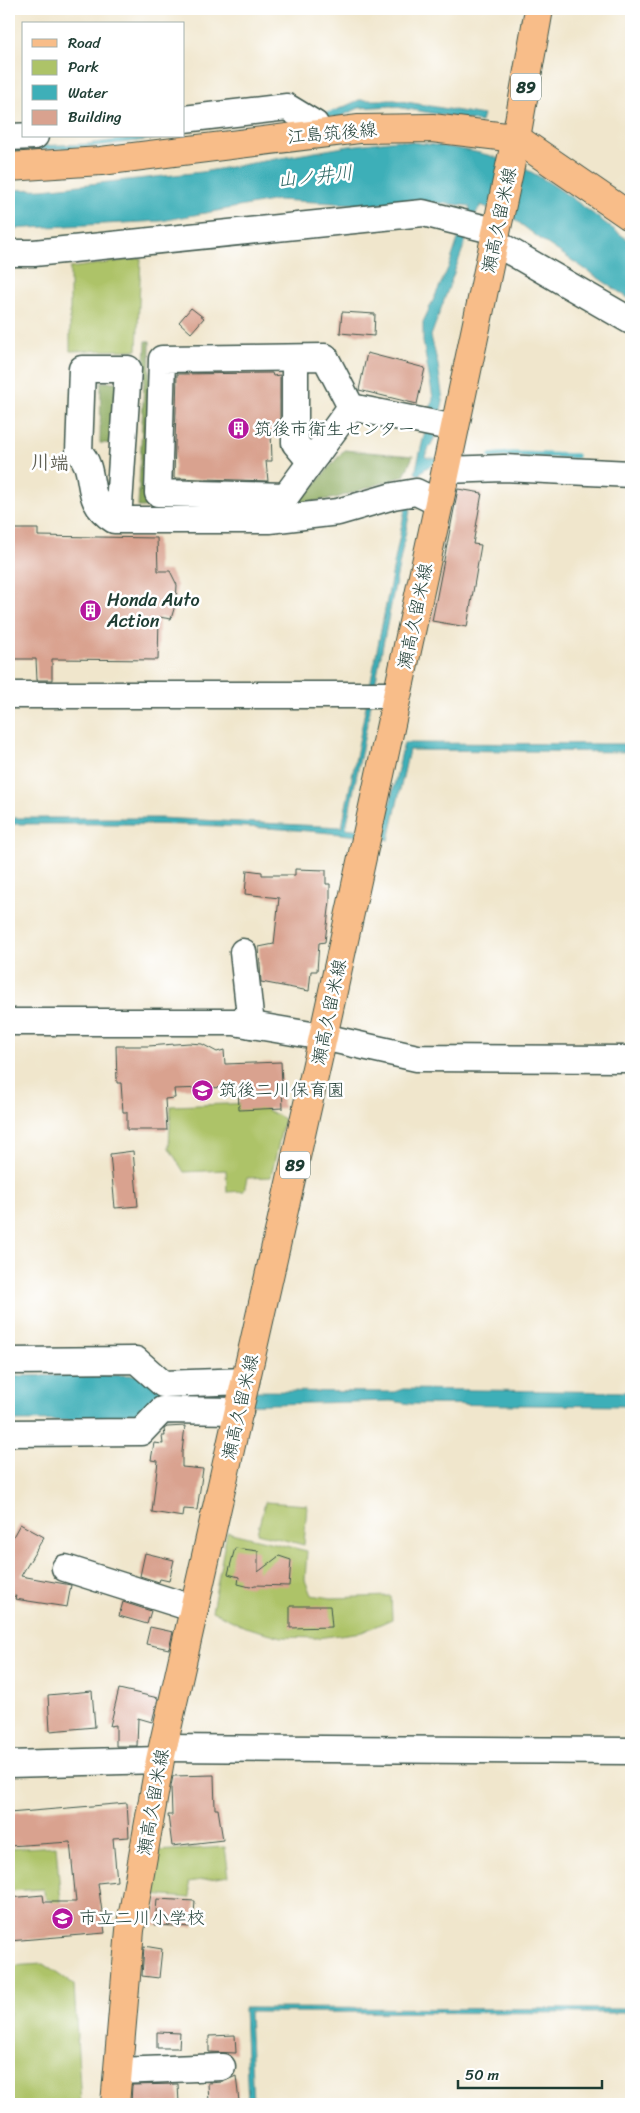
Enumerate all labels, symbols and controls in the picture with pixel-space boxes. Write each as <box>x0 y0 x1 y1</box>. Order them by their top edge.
legend <box>22 22 185 138</box>
text: Road <box>68 30 101 56</box>
text: Park <box>68 54 99 80</box>
road number: 89 <box>511 74 541 100</box>
text: Water <box>68 80 108 106</box>
text: Building <box>68 104 122 130</box>
street label: 江島筑後線 <box>286 113 378 153</box>
water label: 山ノ井川 <box>275 156 355 196</box>
street label: 瀬高久留米線 <box>472 164 526 276</box>
place label: 筑後市衛生センター <box>254 413 415 445</box>
building icon: 筑後市衛生センター <box>226 417 250 441</box>
district label: 川端 <box>31 446 69 479</box>
street label: 瀬高久留米線 <box>388 560 442 672</box>
place label: Honda Auto Action <box>106 584 200 637</box>
building icon: Honda Auto Action <box>79 598 103 622</box>
street label: 瀬高久留米線 <box>302 956 356 1068</box>
place label: 筑後二川保育園 <box>219 1074 345 1106</box>
school or university icon: 筑後二川保育園 <box>191 1078 215 1102</box>
road number: 89 <box>280 1152 310 1178</box>
street label: 瀬高久留米線 <box>212 1351 268 1463</box>
street label: 瀬高久留米線 <box>128 1746 178 1858</box>
place label: 市立二川小学校 <box>79 1902 205 1934</box>
school or university icon: 市立二川小学校 <box>51 1906 75 1930</box>
scale bar <box>458 2058 601 2090</box>
text: 50 m <box>465 2062 500 2088</box>

